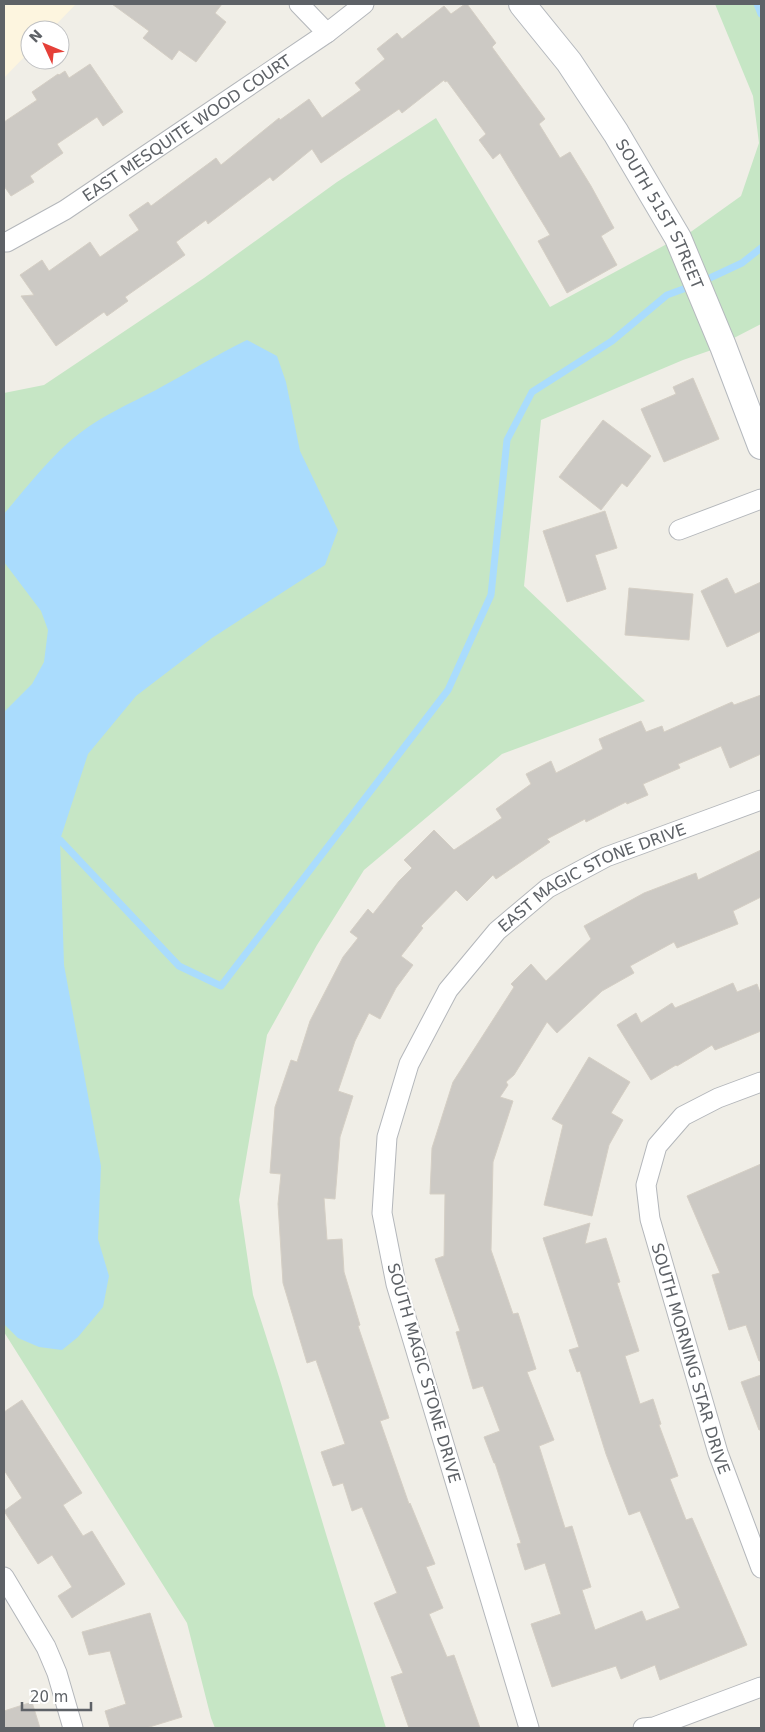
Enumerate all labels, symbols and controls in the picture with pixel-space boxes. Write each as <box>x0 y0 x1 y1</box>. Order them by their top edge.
north arrow <box>20 20 70 70</box>
text: N <box>26 26 45 46</box>
street label: EAST MESQUITE WOOD COURT <box>79 50 295 205</box>
street label: SOUTH 51ST STREET <box>612 135 708 292</box>
street label: EAST MAGIC STONE DRIVE <box>494 819 688 936</box>
street label: SOUTH MORNING STAR DRIVE <box>648 1241 735 1477</box>
street label: SOUTH MAGIC STONE DRIVE <box>383 1261 465 1485</box>
scale bar <box>22 1680 91 1712</box>
text: 20 m <box>30 1688 68 1706</box>

